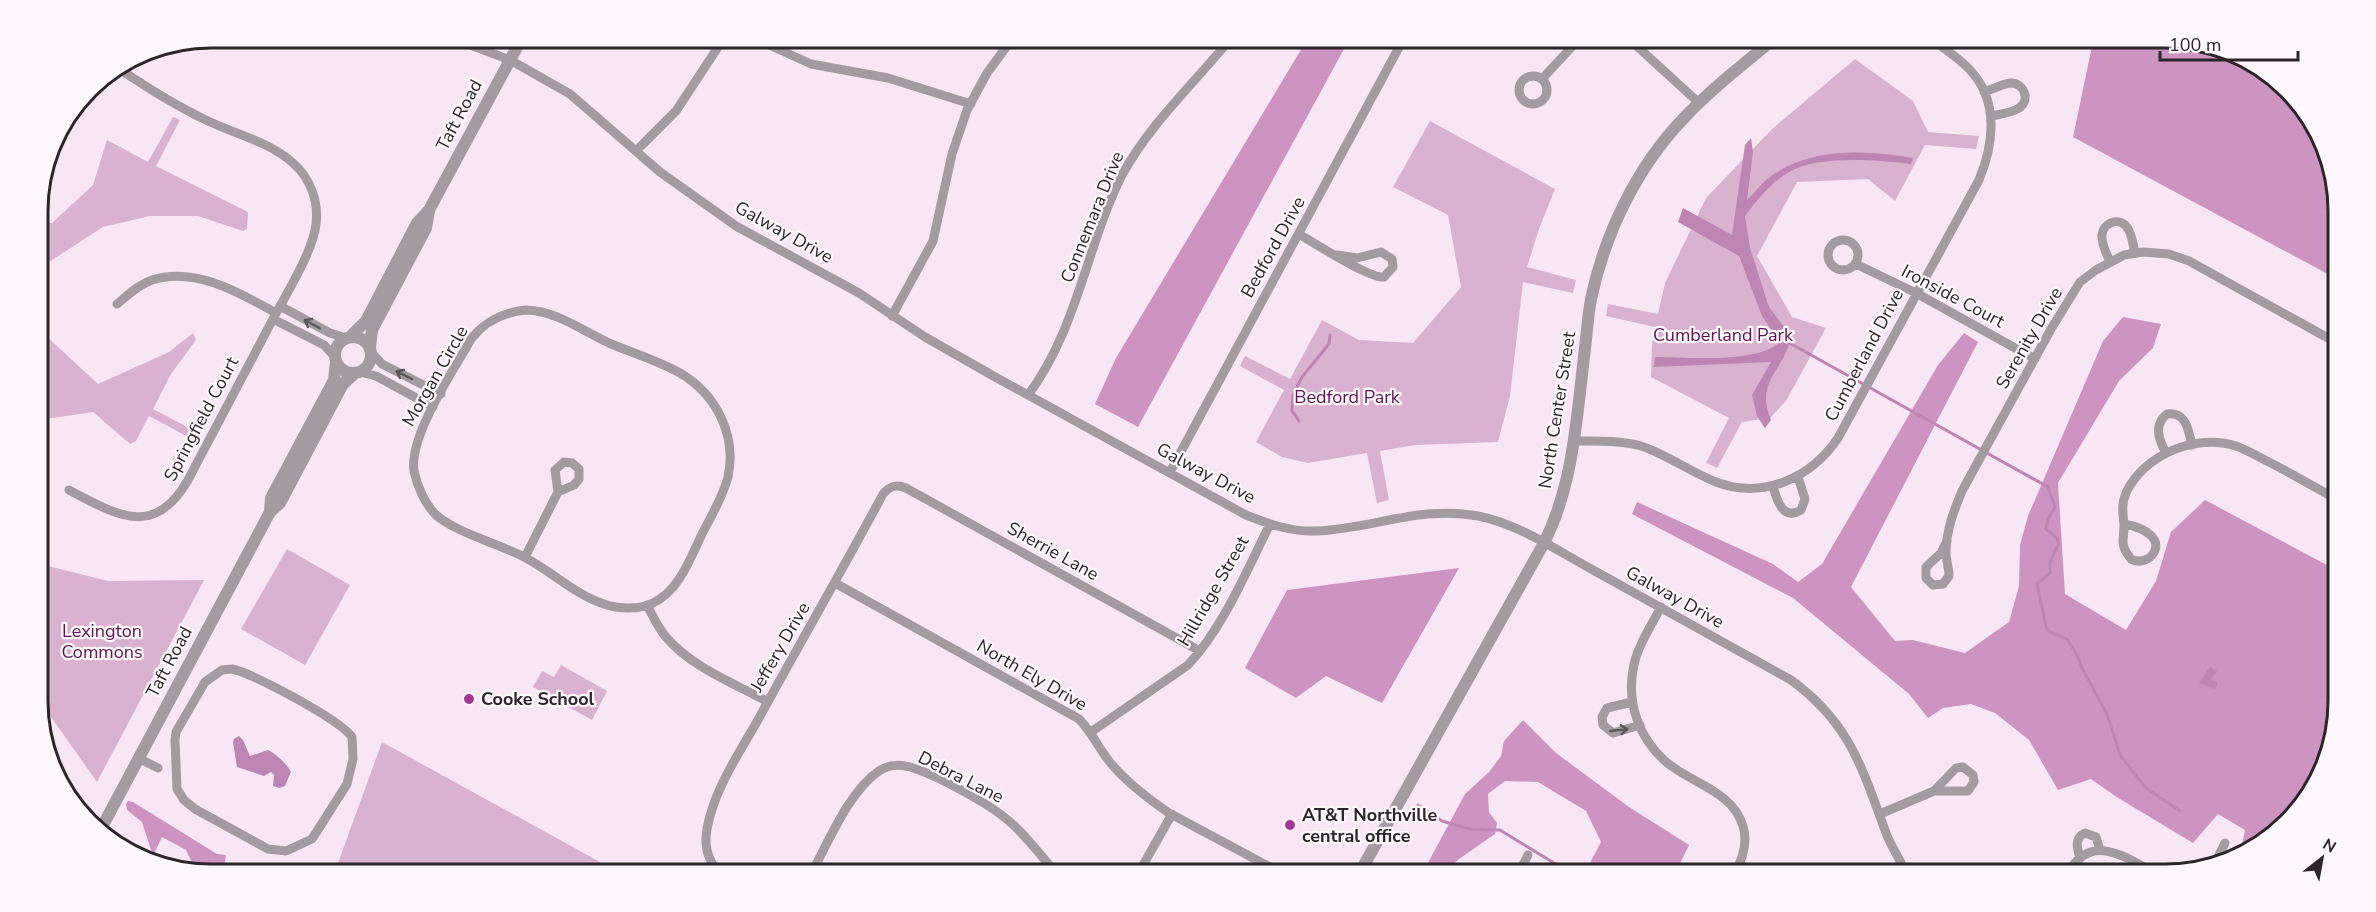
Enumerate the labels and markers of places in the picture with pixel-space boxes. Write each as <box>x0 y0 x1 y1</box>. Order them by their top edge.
place label: Cooke School <box>481 687 595 711</box>
marker: Cooke School <box>462 692 476 706</box>
place label: AT&T Northville central office <box>1302 803 1438 848</box>
marker: AT&T Northville central office <box>1283 818 1297 832</box>

